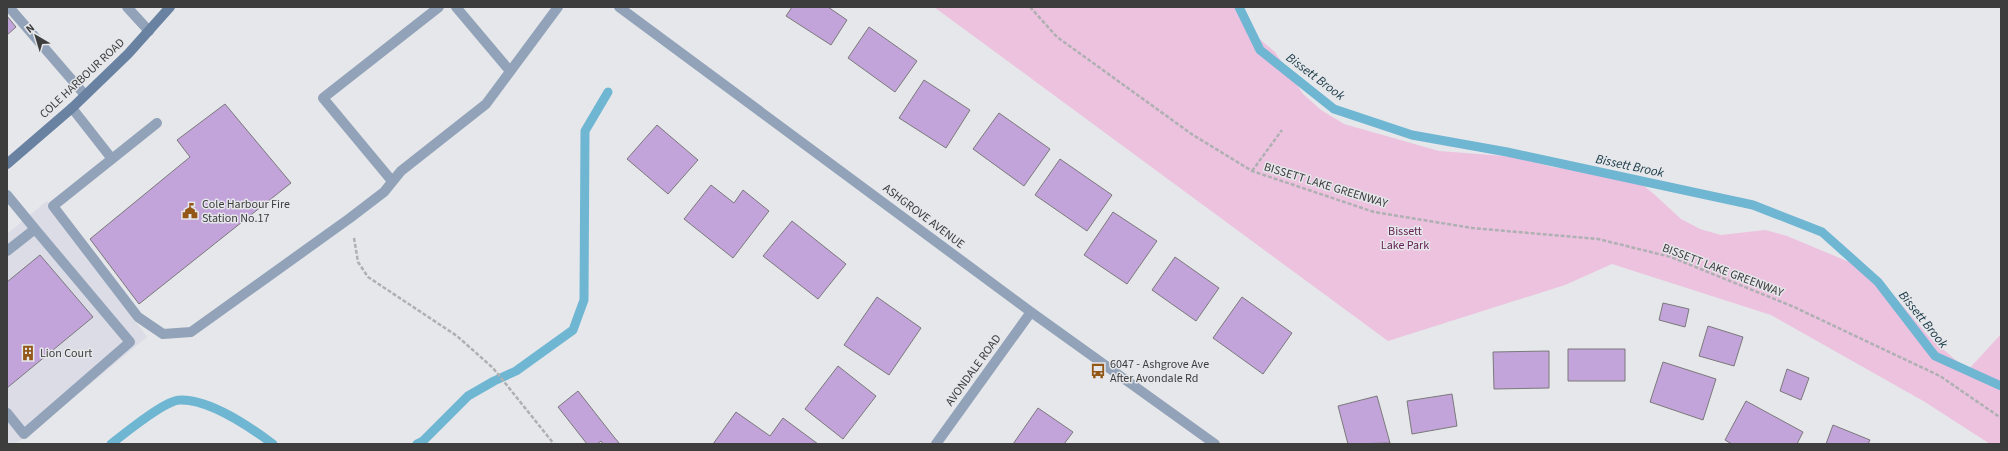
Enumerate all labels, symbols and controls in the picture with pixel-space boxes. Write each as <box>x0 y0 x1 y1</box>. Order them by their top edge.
north arrow <box>16 16 56 56</box>
text: N <box>23 20 38 37</box>
street label: COLE HARBOUR ROAD <box>36 34 129 122</box>
water label: Bissett Brook <box>1282 49 1349 105</box>
water label: Bissett Brook <box>1594 150 1666 182</box>
street label: BISSETT LAKE GREENWAY <box>1262 159 1390 212</box>
street label: ASHGROVE AVENUE <box>879 180 968 253</box>
place label: Cole Harbour Fire Station No.17 <box>202 196 290 227</box>
public building icon: Cole Harbour Fire Station No.17 <box>181 202 199 220</box>
park label: Bissett Lake Park <box>1381 223 1429 254</box>
street label: BISSETT LAKE GREENWAY <box>1660 239 1786 302</box>
water label: Bissett Brook <box>1894 287 1953 353</box>
street label: AVONDALE ROAD <box>942 331 1005 410</box>
building icon: Lion Court <box>19 344 37 362</box>
place label: Lion Court <box>40 345 92 362</box>
place label: 6047 - Ashgrove Ave After Avondale Rd <box>1110 356 1209 387</box>
bus stop icon: 6047 - Ashgrove Ave After Avondale Rd <box>1089 362 1107 380</box>

